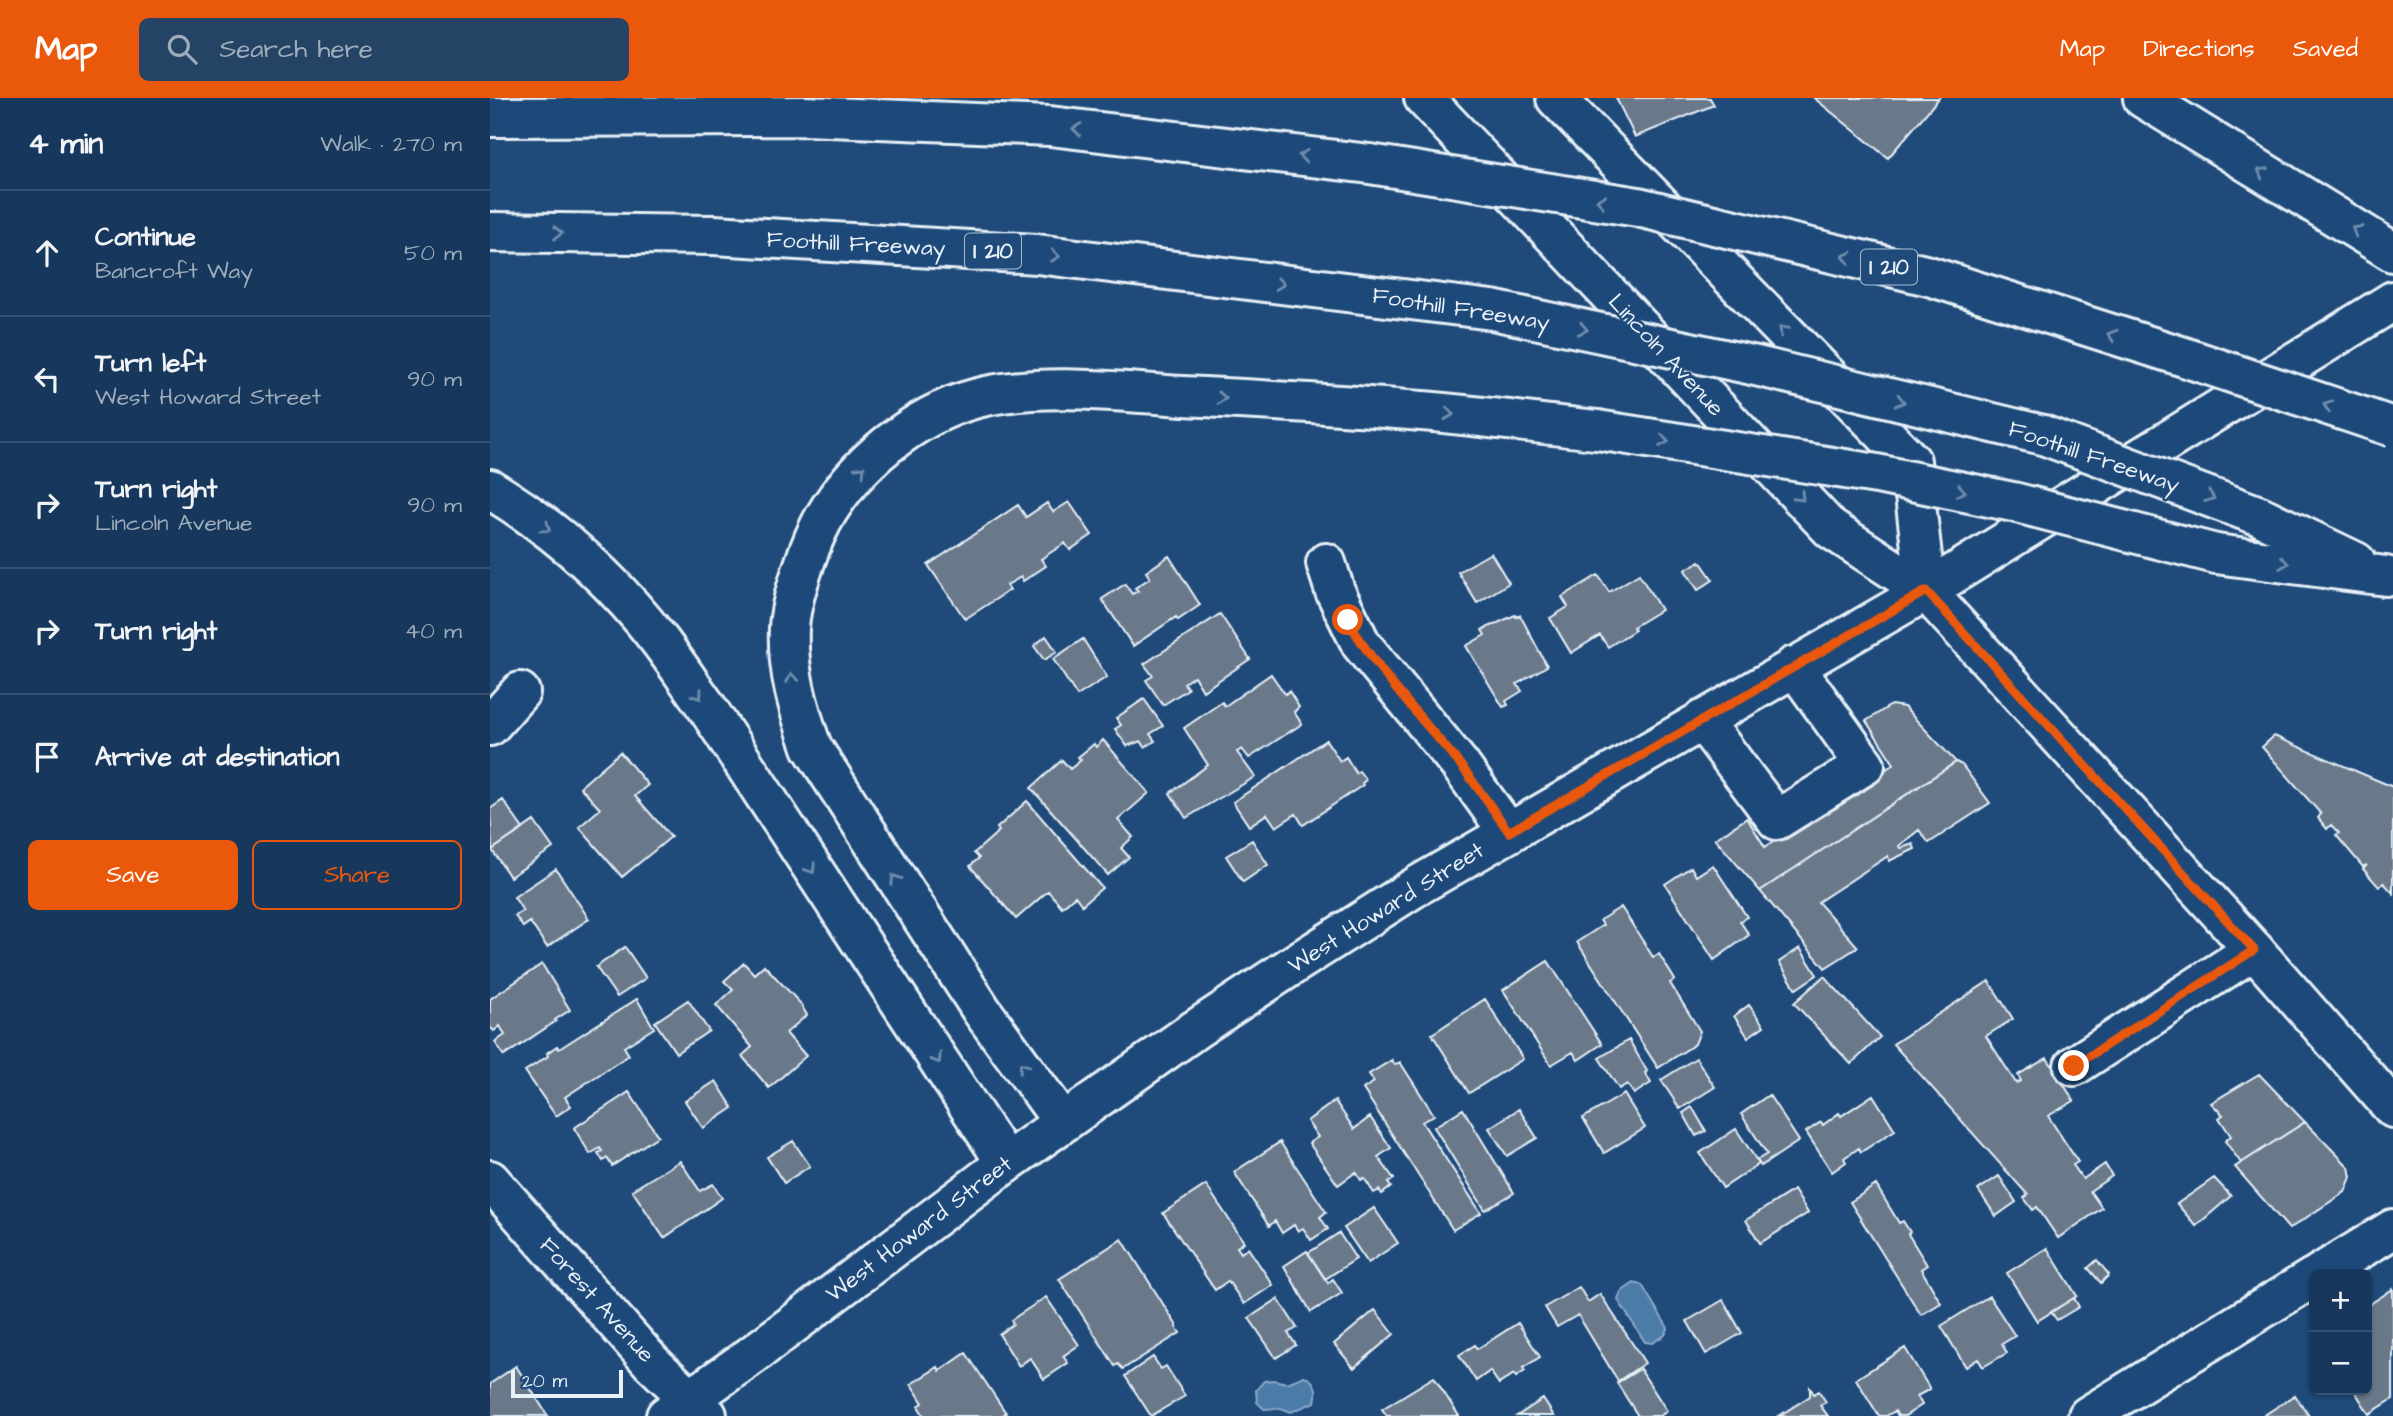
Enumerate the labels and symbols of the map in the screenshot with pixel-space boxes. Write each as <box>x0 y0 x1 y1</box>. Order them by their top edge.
one-way arrow <box>1071 122 1083 137</box>
one-way arrow <box>1297 148 1308 163</box>
one-way arrow <box>2257 167 2270 180</box>
one-way arrow <box>1595 194 1607 209</box>
street label: Foothill Freeway <box>766 223 947 266</box>
one-way arrow <box>553 225 564 241</box>
one-way arrow <box>2351 225 2364 238</box>
road number: I 210 <box>965 234 1021 268</box>
one-way arrow <box>1049 249 1060 264</box>
road number: I 210 <box>1861 250 1917 284</box>
one-way arrow <box>1841 251 1853 265</box>
one-way arrow <box>1275 276 1286 291</box>
street label: Foothill Freeway <box>1370 279 1552 340</box>
street label: Lincoln Avenue <box>1601 287 1731 423</box>
one-way arrow <box>1577 321 1589 335</box>
one-way arrow <box>1779 325 1792 338</box>
one-way arrow <box>2106 328 2118 343</box>
one-way arrow <box>1216 390 1227 405</box>
one-way arrow <box>1894 393 1906 407</box>
one-way arrow <box>2323 400 2335 414</box>
one-way arrow <box>1443 406 1454 421</box>
street label: Foothill Freeway <box>2004 413 2184 502</box>
one-way arrow <box>1658 433 1670 448</box>
one-way arrow <box>852 465 865 478</box>
one-way arrow <box>1955 483 1967 498</box>
one-way arrow <box>1792 489 1805 502</box>
one-way arrow <box>2204 489 2216 503</box>
one-way arrow <box>538 520 551 532</box>
one-way arrow <box>2278 555 2290 570</box>
route start <box>1332 604 1363 635</box>
one-way arrow <box>785 673 800 684</box>
one-way arrow <box>690 687 702 700</box>
street label: West Howard Street <box>1282 834 1491 981</box>
one-way arrow <box>803 861 816 874</box>
one-way arrow <box>891 873 904 886</box>
route end <box>2058 1050 2089 1081</box>
one-way arrow <box>929 1051 942 1064</box>
one-way arrow <box>1018 1062 1031 1075</box>
street label: West Howard Street <box>819 1148 1019 1310</box>
street label: Forest Avenue <box>532 1230 662 1370</box>
scale bar <box>511 1367 623 1399</box>

